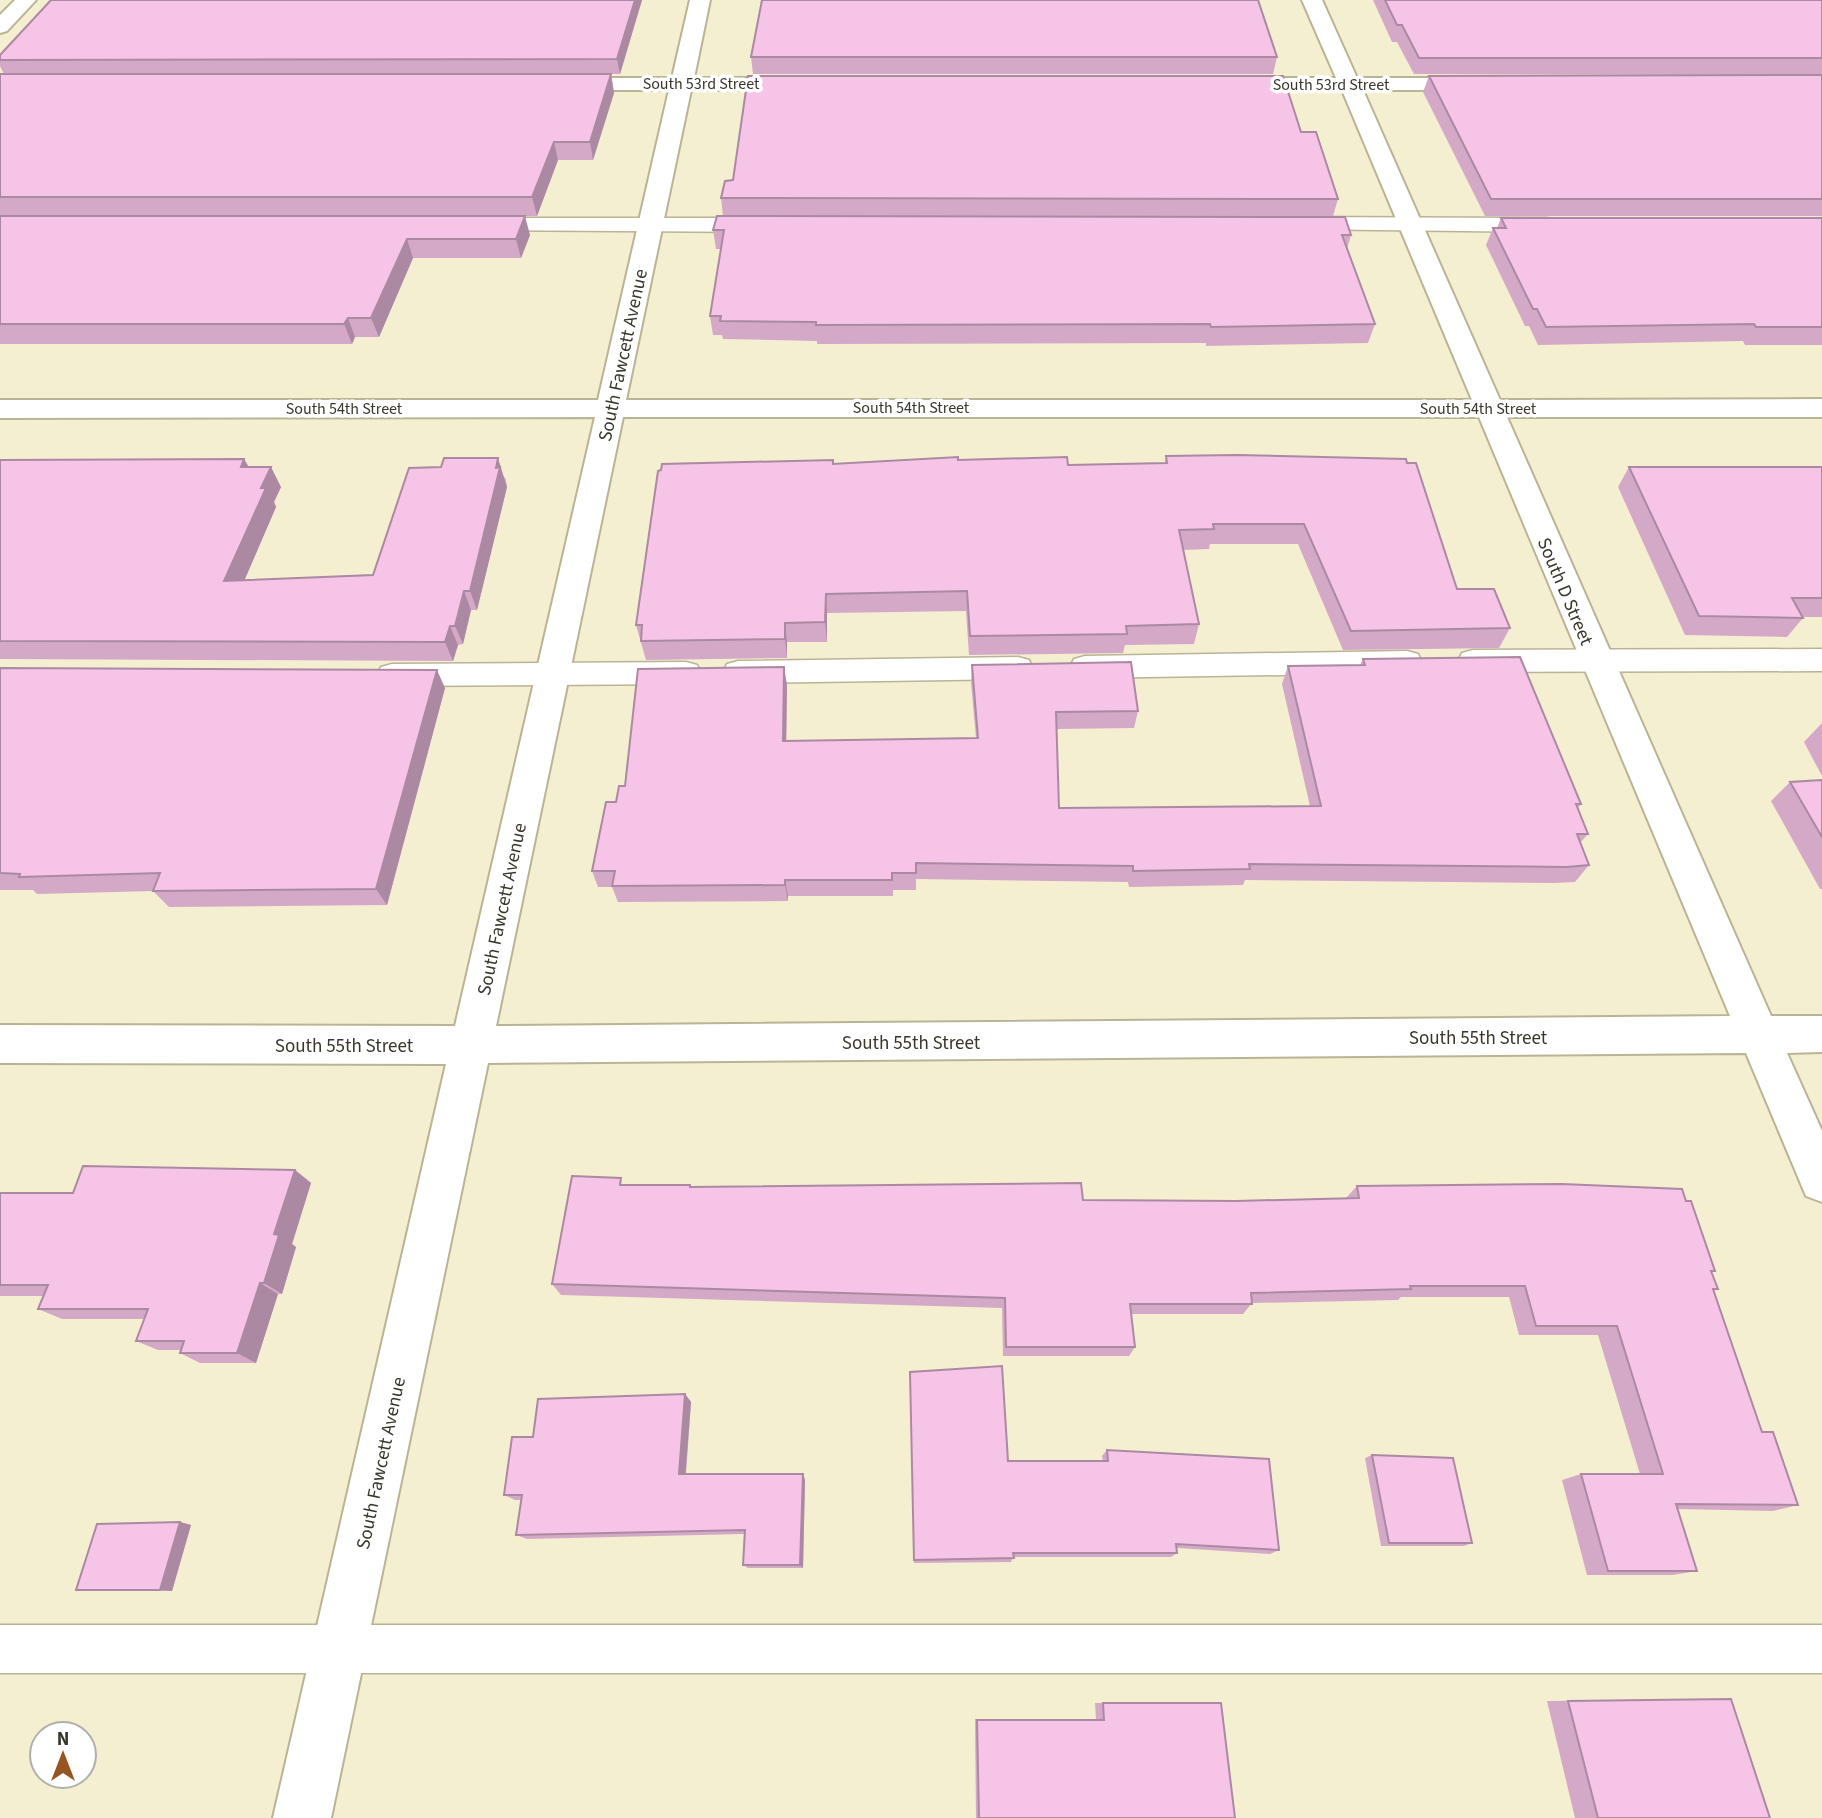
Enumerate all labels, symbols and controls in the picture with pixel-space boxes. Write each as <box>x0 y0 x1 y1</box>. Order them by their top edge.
street label: South 53rd Street <box>643 73 760 95</box>
street label: South 53rd Street <box>1273 74 1390 96</box>
street label: South Fawcett Avenue <box>592 267 655 444</box>
street label: South 54th Street <box>853 397 970 419</box>
street label: South 54th Street <box>286 398 403 420</box>
street label: South 54th Street <box>1420 398 1537 420</box>
street label: South D Street <box>1530 534 1600 650</box>
street label: South Fawcett Avenue <box>471 821 534 998</box>
street label: South 55th Street <box>1409 1025 1548 1052</box>
street label: South 55th Street <box>842 1030 981 1057</box>
street label: South 55th Street <box>275 1033 414 1060</box>
street label: South Fawcett Avenue <box>350 1375 413 1552</box>
north arrow <box>28 1720 98 1790</box>
text: N <box>57 1726 69 1753</box>

